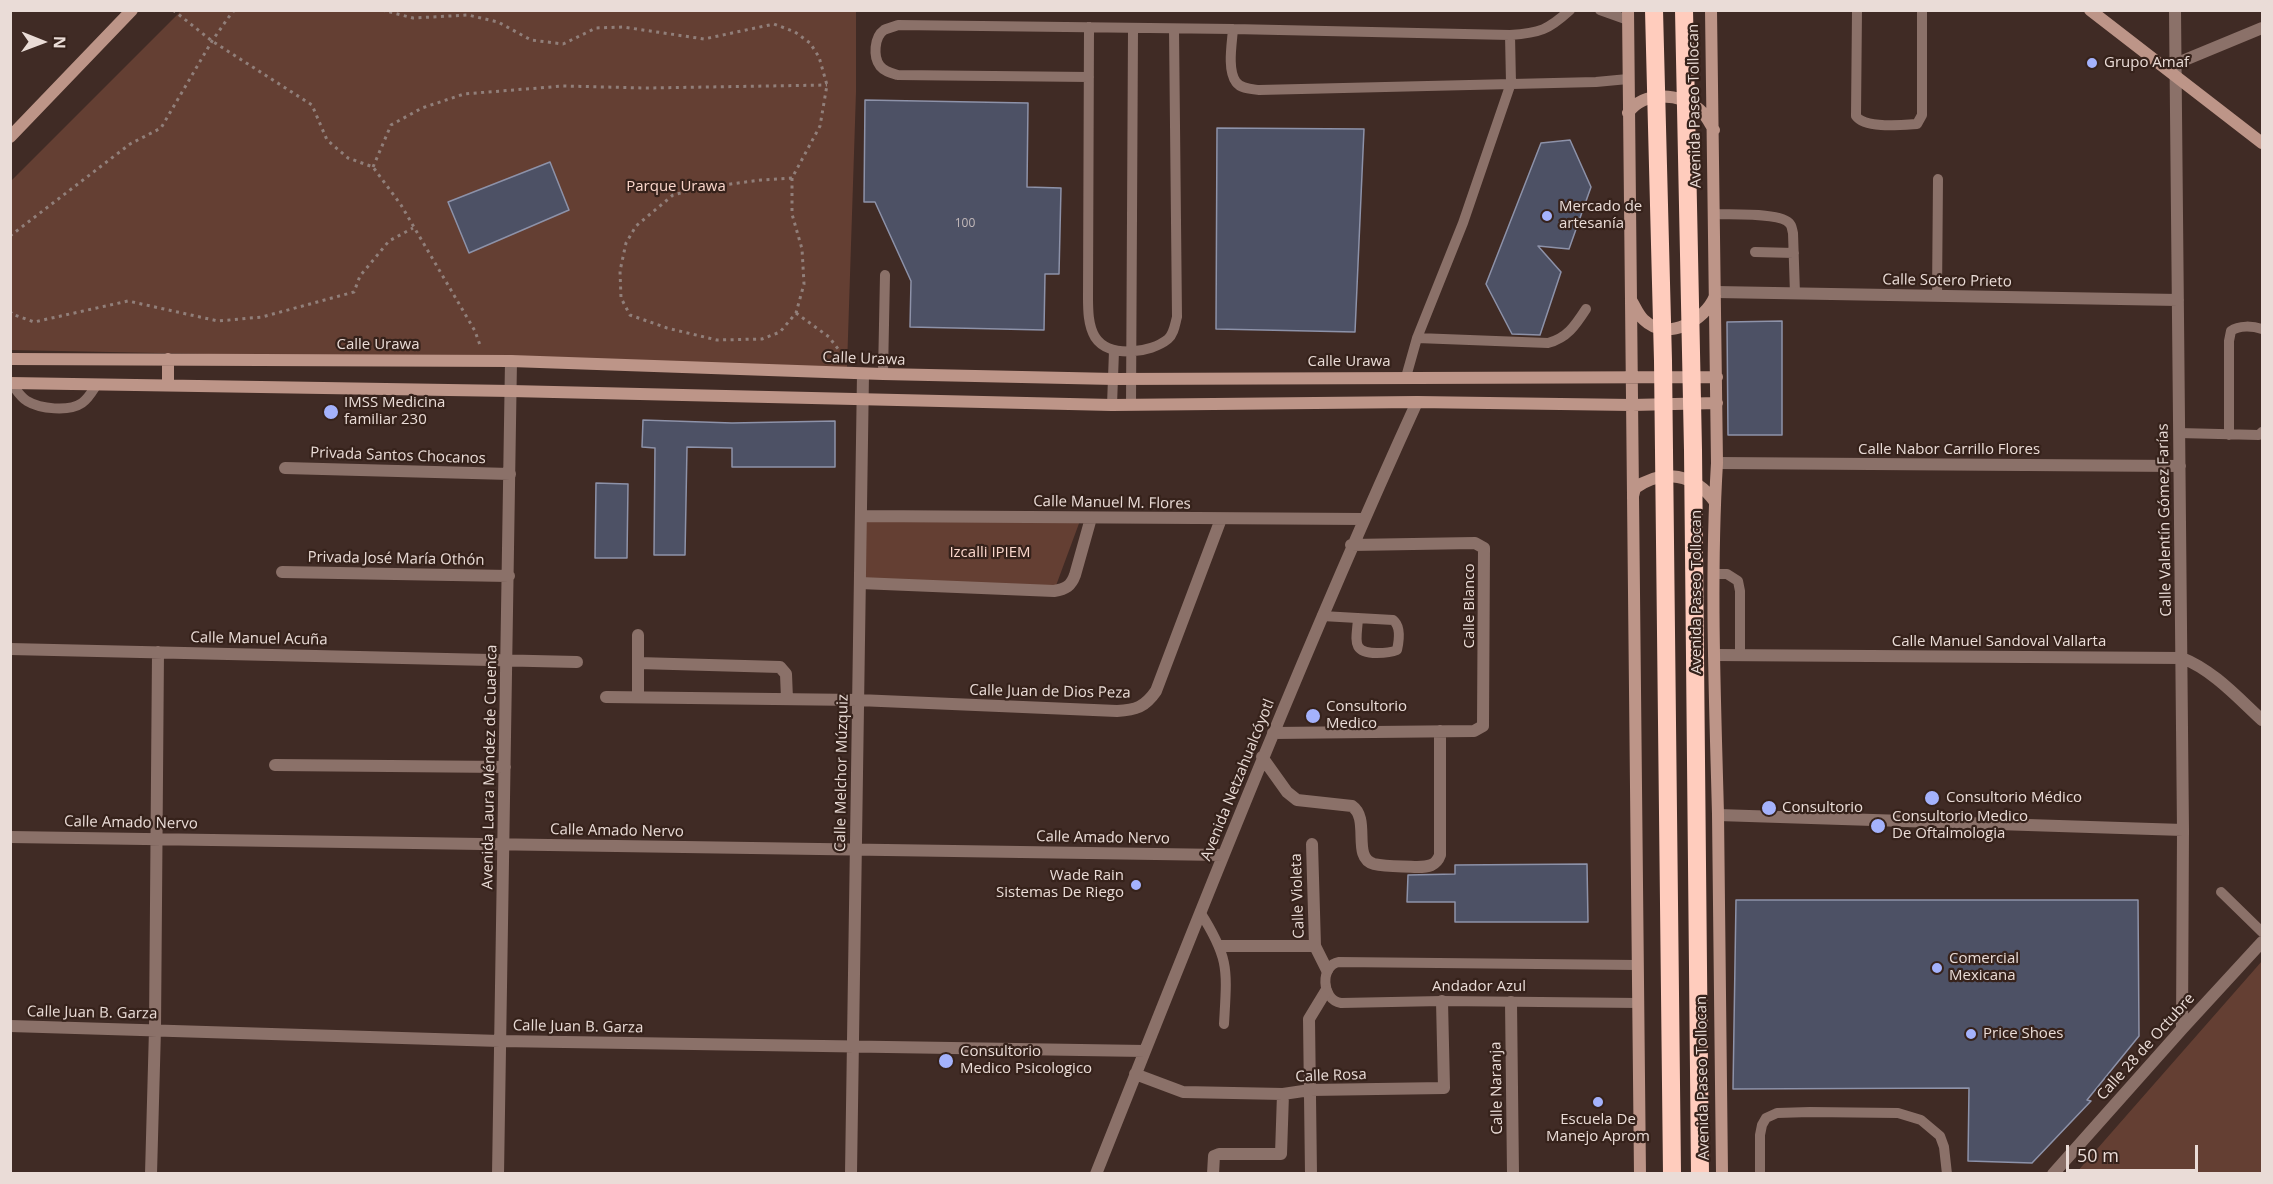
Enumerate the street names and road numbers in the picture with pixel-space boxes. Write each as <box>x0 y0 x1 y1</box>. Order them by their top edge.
street label: Avenida Paseo Tollocan <box>1685 24 1705 188</box>
street label: Calle Sotero Prieto <box>1882 271 2012 291</box>
street label: Calle Urawa <box>336 336 420 354</box>
street label: Calle Urawa <box>822 349 906 369</box>
street label: Calle Urawa <box>1307 353 1391 371</box>
street label: Calle Valentín Gómez Farías <box>2154 423 2176 617</box>
street label: Calle Nabor Carrillo Flores <box>1858 441 2040 459</box>
street label: Privada Santos Chocanos <box>310 444 486 468</box>
street label: Calle Manuel M. Flores <box>1033 493 1191 513</box>
street label: Avenida Paseo Tollocan <box>1688 510 1706 674</box>
street label: Privada José María Othón <box>307 548 485 570</box>
street label: Calle Blanco <box>1461 564 1479 648</box>
street label: Calle Manuel Acuña <box>190 629 328 649</box>
street label: Calle Manuel Sandoval Vallarta <box>1892 633 2106 651</box>
street label: Avenida Laura Méndez de Cuaenca <box>479 644 501 890</box>
street label: Calle Juan de Dios Peza <box>969 682 1131 702</box>
street label: Calle Melchor Múzquiz <box>832 694 852 852</box>
street label: Avenida Netzahualcóyotl <box>1197 697 1279 863</box>
street label: Calle Amado Nervo <box>64 813 198 833</box>
street label: Calle Amado Nervo <box>550 821 684 841</box>
street label: Calle Amado Nervo <box>1036 828 1170 848</box>
street label: Calle Violeta <box>1288 853 1308 939</box>
street label: Andador Azul <box>1432 978 1526 996</box>
street label: Calle 28 de Octubre <box>2093 990 2199 1104</box>
street label: Avenida Paseo Tollocan <box>1693 996 1713 1160</box>
street label: Calle Juan B. Garza <box>27 1003 157 1023</box>
street label: Calle Juan B. Garza <box>513 1017 643 1037</box>
street label: Calle Naranja <box>1487 1041 1507 1135</box>
street label: Calle Rosa <box>1295 1066 1367 1086</box>

